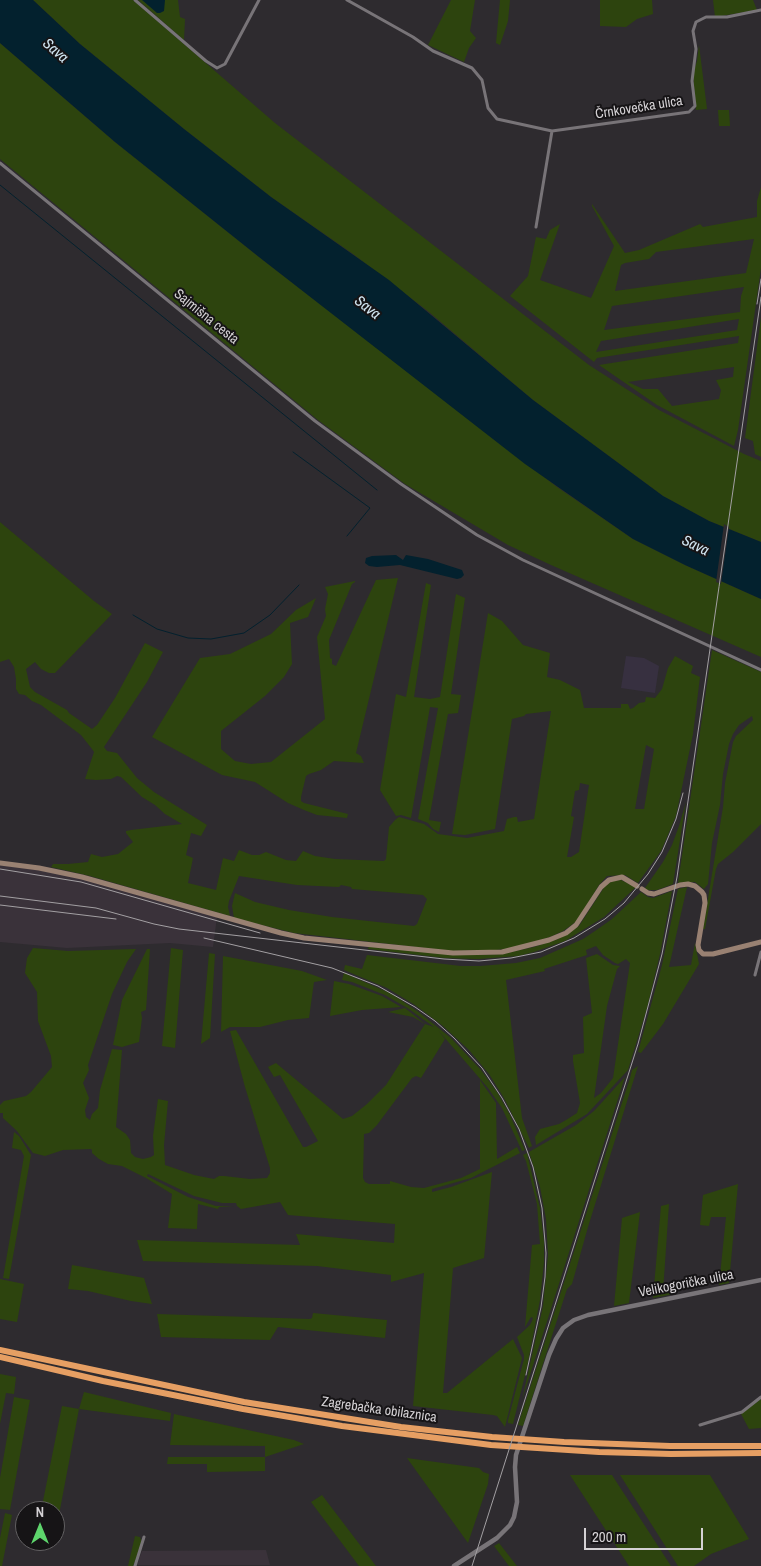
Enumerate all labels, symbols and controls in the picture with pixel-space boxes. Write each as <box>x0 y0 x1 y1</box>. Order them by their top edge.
water label: Sava <box>39 35 71 67</box>
street label: Črnkovečka ulica <box>594 93 684 123</box>
street label: Sajmišna cesta <box>170 286 242 348</box>
water label: Sava <box>350 292 384 324</box>
water label: Sava <box>678 532 712 560</box>
street label: Velikogorička ulica <box>637 1267 735 1301</box>
street label: Zagrebačka obilaznica <box>320 1394 438 1426</box>
north arrow <box>15 1501 65 1551</box>
text: N <box>36 1503 44 1521</box>
scale bar <box>586 1518 705 1550</box>
text: 200 m <box>592 1526 626 1547</box>

